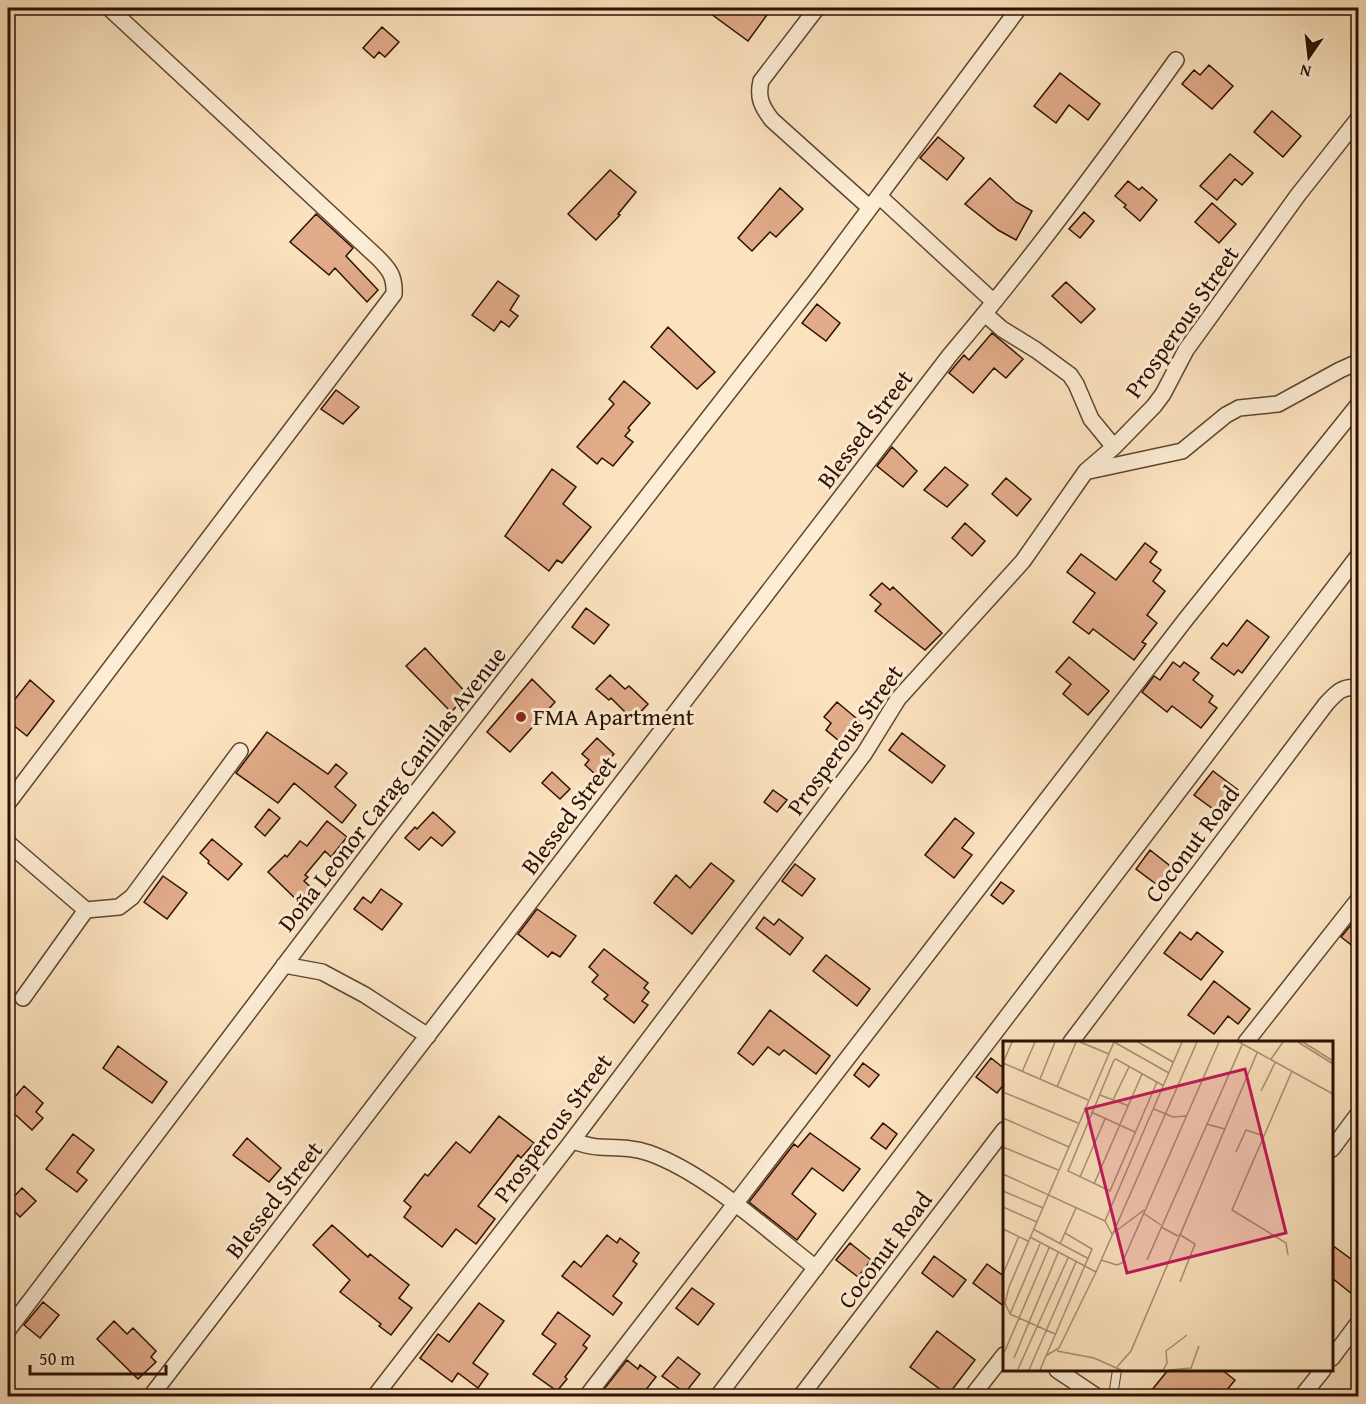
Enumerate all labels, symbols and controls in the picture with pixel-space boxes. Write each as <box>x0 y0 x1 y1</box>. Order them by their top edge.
north arrow <box>1279 27 1339 87</box>
text: N <box>1297 59 1313 84</box>
street label: Prosperous Street <box>1116 238 1247 405</box>
street label: Blessed Street <box>808 362 921 495</box>
street label: Doña Leonor Carag Canillas Avenue <box>269 639 514 939</box>
street label: Prosperous Street <box>778 657 912 822</box>
place label: FMA Apartment <box>533 699 695 734</box>
marker: FMA Apartment <box>514 710 528 724</box>
street label: Blessed Street <box>512 748 625 881</box>
street label: Coconut Road <box>1136 778 1247 910</box>
inset map <box>1003 1041 1333 1371</box>
street label: Prosperous Street <box>485 1045 621 1210</box>
street label: Blessed Street <box>216 1133 331 1266</box>
street label: Coconut Road <box>829 1184 940 1316</box>
scale bar <box>30 1338 166 1376</box>
text: 50 m <box>39 1345 75 1372</box>

